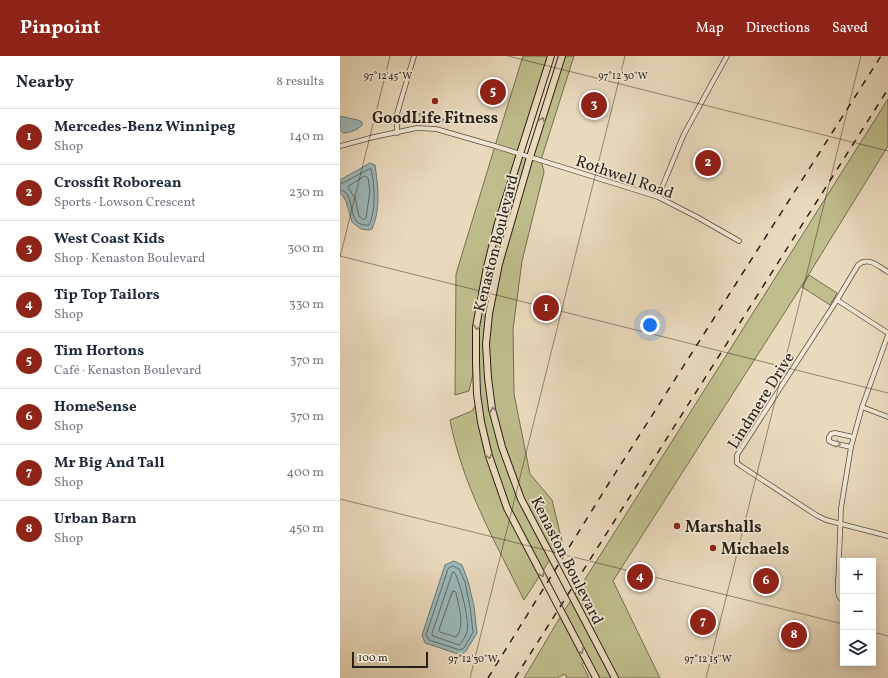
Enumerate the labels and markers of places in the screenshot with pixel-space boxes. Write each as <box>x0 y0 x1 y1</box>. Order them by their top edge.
pin: 5 <box>480 77 506 107</box>
pin: 3 <box>581 90 607 120</box>
marker: GoodLife Fitness <box>430 96 440 106</box>
place label: GoodLife Fitness <box>372 108 498 130</box>
pin: 2 <box>695 148 721 178</box>
pin: 1 <box>533 293 559 323</box>
place label: Marshalls <box>685 517 762 539</box>
marker: Marshalls <box>672 521 682 531</box>
place label: Michaels <box>721 539 789 561</box>
marker: Michaels <box>708 543 718 553</box>
pin: 4 <box>627 562 653 592</box>
pin: 6 <box>753 566 779 596</box>
pin: 7 <box>690 607 716 637</box>
pin: 8 <box>781 620 807 650</box>

